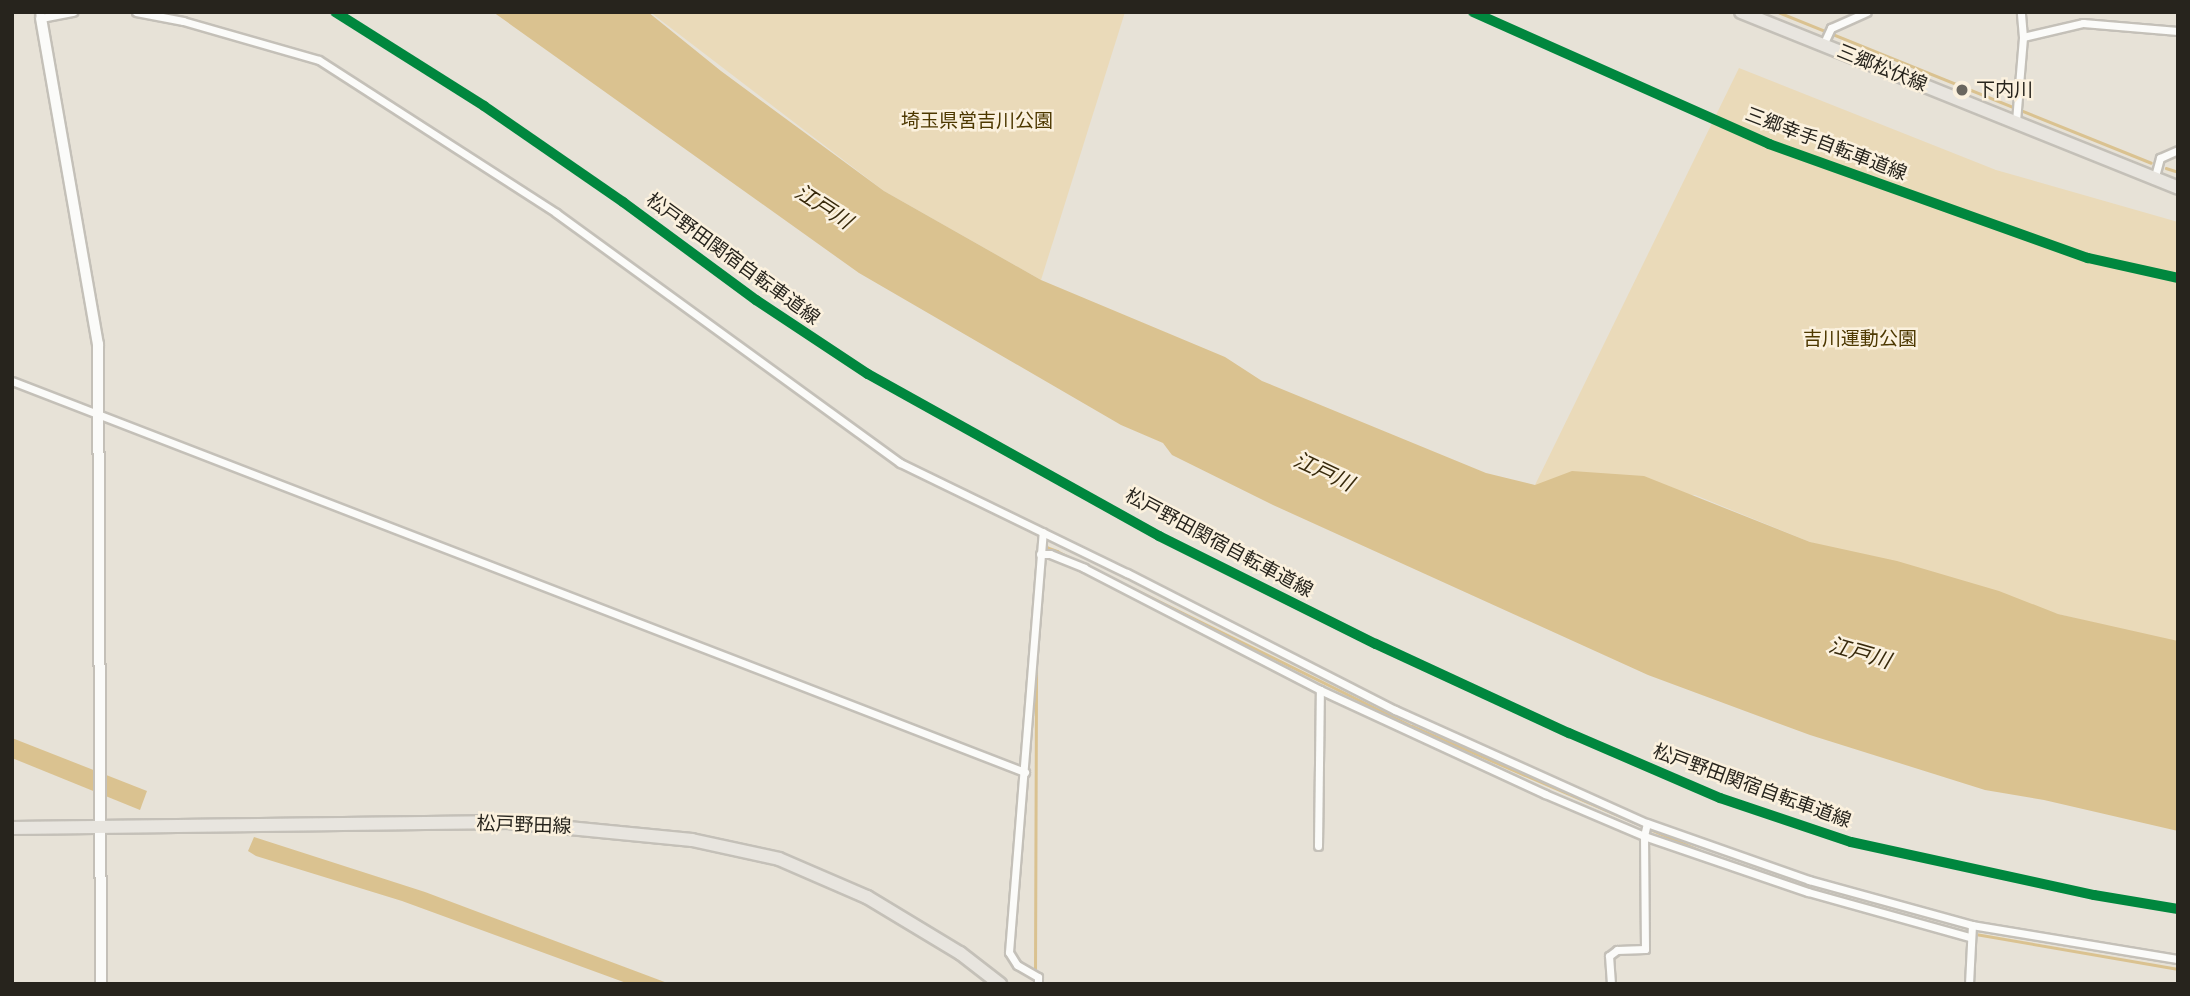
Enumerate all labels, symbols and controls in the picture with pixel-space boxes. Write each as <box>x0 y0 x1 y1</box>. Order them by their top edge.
street label: 三郷松伏線 <box>1834 40 1930 96</box>
place label: 下内川 <box>1976 79 2033 101</box>
marker: 下内川 <box>1954 82 1970 98</box>
street label: 三郷幸手自転車道線 <box>1742 103 1910 185</box>
park label: 埼玉県営吉川公園 <box>901 110 1053 132</box>
water label: 江戸川 <box>791 178 857 234</box>
street label: 松戸野田関宿自転車道線 <box>642 188 824 330</box>
park label: 吉川運動公園 <box>1803 328 1917 350</box>
water label: 江戸川 <box>1290 446 1358 496</box>
street label: 松戸野田関宿自転車道線 <box>1121 484 1317 602</box>
water label: 江戸川 <box>1826 631 1894 673</box>
street label: 松戸野田関宿自転車道線 <box>1650 740 1854 832</box>
street label: 松戸野田線 <box>476 812 572 838</box>

